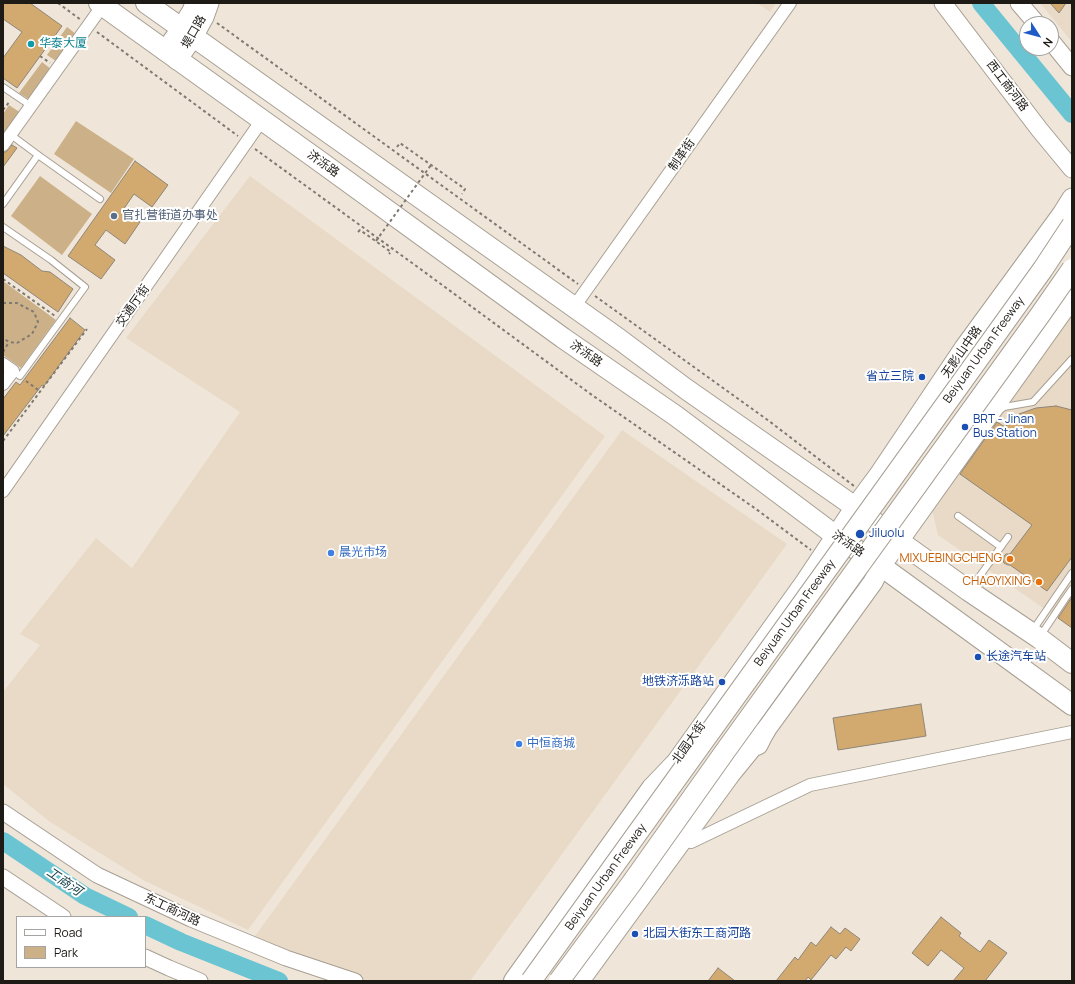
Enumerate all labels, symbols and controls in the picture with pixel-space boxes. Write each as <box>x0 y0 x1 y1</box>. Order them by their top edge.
street label: 堤口路 <box>179 13 209 51</box>
north arrow <box>1019 16 1059 56</box>
text: N <box>1040 35 1057 50</box>
place label: 华泰大厦 <box>39 37 87 51</box>
marker: 华泰大厦 <box>26 39 36 49</box>
street label: 西工商河路 <box>983 58 1031 114</box>
street label: 制革街 <box>666 136 698 174</box>
street label: 济泺路 <box>304 148 342 180</box>
place label: 官扎营街道办事处 <box>122 209 218 223</box>
marker: 官扎营街道办事处 <box>109 211 119 221</box>
street label: 交通厅街 <box>113 282 153 330</box>
street label: Beiyuan Urban Freeway <box>940 294 1028 406</box>
street label: 无影山中路 <box>939 323 985 381</box>
street label: 济泺路 <box>567 338 605 370</box>
place label: 省立三院 <box>866 370 914 384</box>
marker: 省立三院 <box>917 372 927 382</box>
place label: BRT - Jinan Bus Station <box>973 413 1037 441</box>
marker: BRT - Jinan Bus Station <box>960 422 970 432</box>
place label: Jiluolu <box>869 527 904 541</box>
street label: 济泺路 <box>829 528 867 560</box>
marker: Jiluolu <box>854 528 866 540</box>
place label: 晨光市场 <box>339 546 387 560</box>
marker: 晨光市场 <box>326 548 336 558</box>
place label: MIXUEBINGCHENG <box>899 552 1002 566</box>
marker: MIXUEBINGCHENG <box>1005 554 1015 564</box>
street label: Beiyuan Urban Freeway <box>751 557 839 669</box>
place label: CHAOYIXING <box>962 575 1031 589</box>
marker: CHAOYIXING <box>1034 577 1044 587</box>
place label: 长途汽车站 <box>986 650 1046 664</box>
marker: 长途汽车站 <box>973 652 983 662</box>
place label: 地铁济泺路站 <box>642 675 714 689</box>
marker: 地铁济泺路站 <box>717 677 727 687</box>
street label: 北园大街 <box>669 719 709 767</box>
place label: 中恒商城 <box>527 737 575 751</box>
marker: 中恒商城 <box>514 739 524 749</box>
street label: Beiyuan Urban Freeway <box>562 821 650 933</box>
water label: 工商河 <box>43 865 85 899</box>
street label: 东工商河路 <box>142 891 202 929</box>
legend <box>16 916 146 968</box>
text: Road <box>54 924 82 941</box>
place label: 北园大街东工商河路 <box>643 927 751 941</box>
marker: 北园大街东工商河路 <box>630 929 640 939</box>
text: Park <box>54 944 78 961</box>

